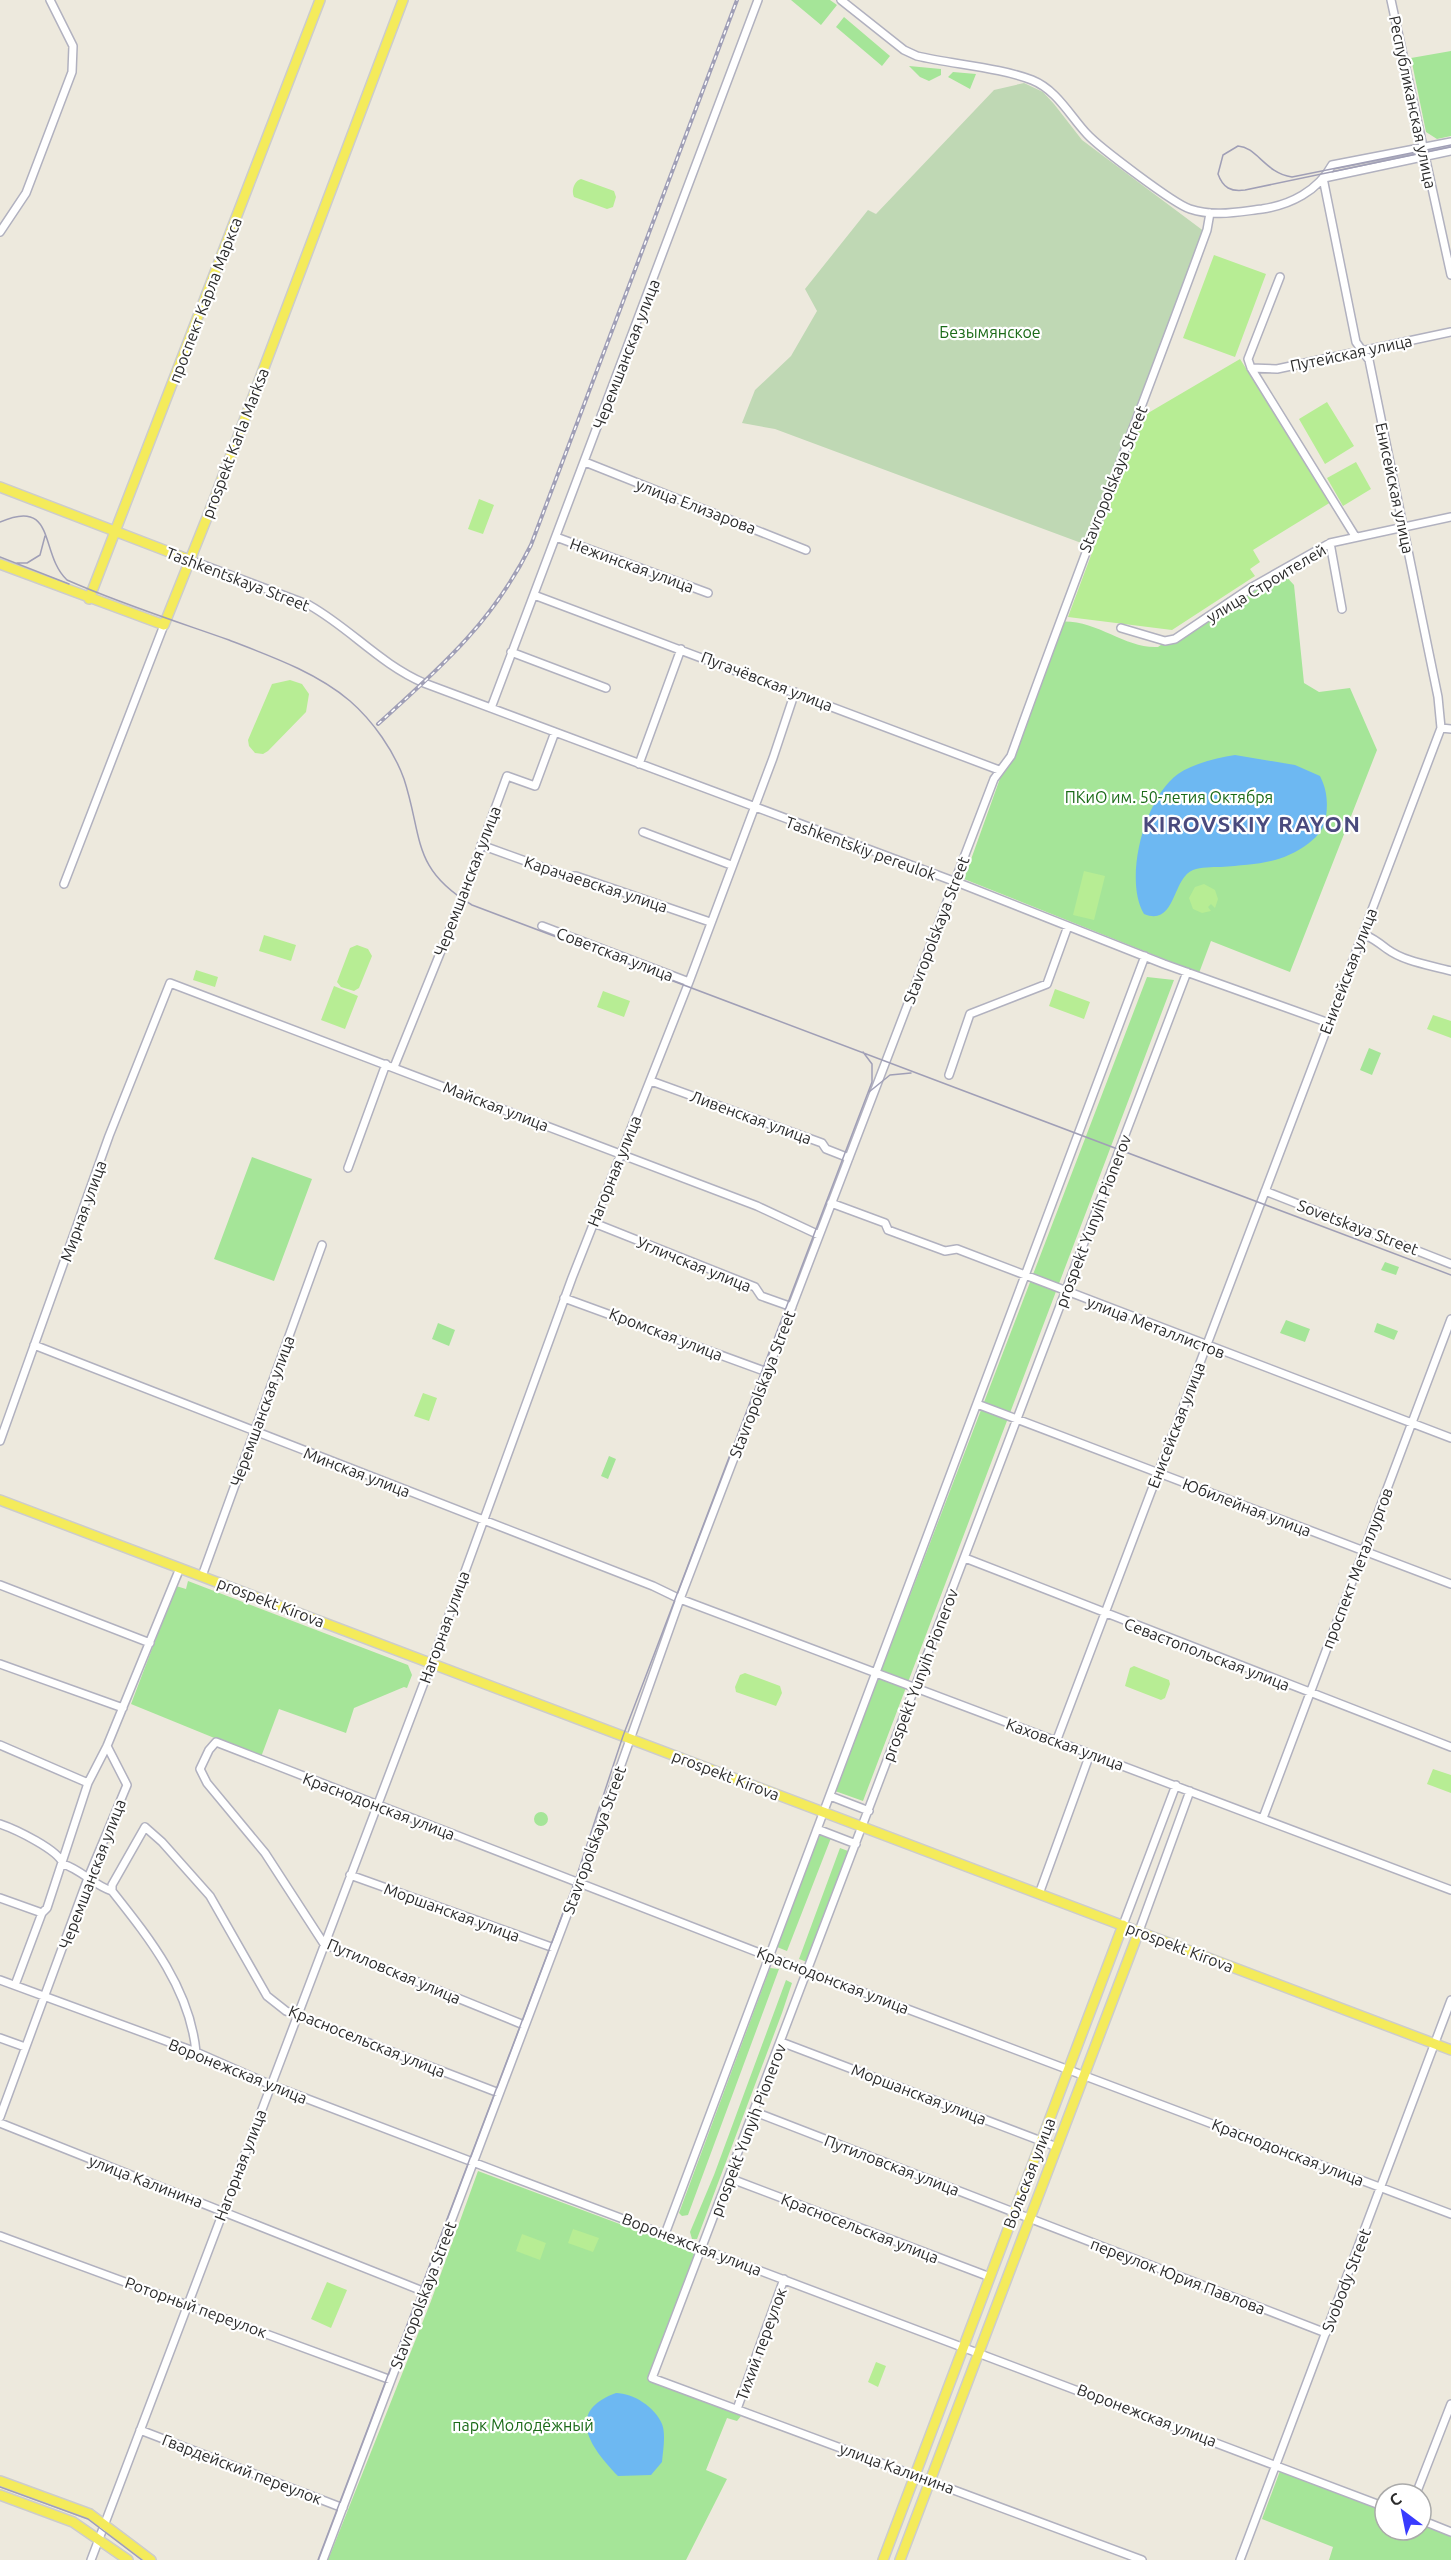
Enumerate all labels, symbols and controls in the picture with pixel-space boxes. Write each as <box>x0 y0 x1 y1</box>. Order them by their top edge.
street label: Республиканская улица <box>1386 14 1440 190</box>
street label: проспект Карла Маркса <box>165 215 245 385</box>
street label: Черемшанская улица <box>589 277 663 431</box>
park label: Безымянское <box>939 323 1041 341</box>
street label: Путейская улица <box>1288 331 1414 375</box>
street label: prospekt Karla Marksa <box>198 365 272 521</box>
street label: Stavropolskaya Street <box>1075 402 1151 555</box>
street label: Енисейская улица <box>1372 421 1418 555</box>
street label: улица Елизарова <box>634 475 758 537</box>
street label: Нежинская улица <box>568 534 696 596</box>
street label: улица Строителей <box>1203 540 1329 626</box>
street label: Tashkentskaya Street <box>164 543 313 615</box>
street label: Пугачёвская улица <box>699 648 835 714</box>
park label: ПКиО им. 50-летия Октября <box>1065 788 1273 806</box>
street label: Черемшанская улица <box>430 804 504 958</box>
district label: KIROVSKIY RAYON <box>1143 811 1361 836</box>
street label: Tashkentskiy pereulok <box>783 812 939 884</box>
street label: Карачаевская улица <box>522 852 670 916</box>
street label: Stavropolskaya Street <box>900 853 973 1006</box>
street label: Енисейская улица <box>1316 905 1380 1037</box>
street label: Советская улица <box>554 923 676 985</box>
street label: Майская улица <box>441 1078 551 1134</box>
street label: Ливенская улица <box>688 1087 814 1147</box>
street label: Нагорная улица <box>584 1113 644 1229</box>
street label: prospekt Yunyih Pionerov <box>1052 1132 1134 1310</box>
street label: Мирная улица <box>56 1158 110 1264</box>
street label: Sovetskaya Street <box>1295 1196 1422 1259</box>
street label: Угличская улица <box>634 1233 754 1295</box>
street label: улица Металлистов <box>1084 1292 1228 1362</box>
street label: Кромская улица <box>607 1304 725 1364</box>
street label: Stavropolskaya Street <box>726 1307 799 1460</box>
street label: Черемшанская улица <box>226 1333 298 1489</box>
street label: Енисейская улица <box>1144 1359 1208 1491</box>
street label: Минская улица <box>301 1443 413 1501</box>
street label: Юбилейная улица <box>1180 1474 1314 1540</box>
street label: проспект Металлургов <box>1318 1485 1396 1651</box>
street label: Нагорная улица <box>415 1568 473 1686</box>
street label: prospekt Kirova <box>215 1573 327 1631</box>
street label: prospekt Yunyih Pionerov <box>879 1586 961 1764</box>
street label: Севастопольская улица <box>1122 1614 1292 1694</box>
street label: Каховская улица <box>1004 1714 1126 1774</box>
street label: prospekt Kirova <box>670 1746 782 1804</box>
street label: Stavropolskaya Street <box>559 1763 629 1917</box>
street label: Краснодонская улица <box>300 1769 458 1843</box>
street label: Черемшанская улица <box>55 1797 129 1951</box>
street label: Моршанская улица <box>382 1879 522 1945</box>
street label: prospekt Kirova <box>1124 1918 1236 1976</box>
street label: Путиловская улица <box>325 1935 463 2007</box>
street label: Краснодонская улица <box>754 1943 912 2017</box>
street label: Красносельская улица <box>286 2001 448 2081</box>
street label: Воронежская улица <box>166 2035 310 2107</box>
street label: prospekt Yunyih Pionerov <box>707 2041 789 2219</box>
street label: Моршанская улица <box>849 2060 989 2128</box>
street label: Нагорная улица <box>210 2107 270 2223</box>
street label: Вольская улица <box>1000 2115 1058 2231</box>
street label: Краснодонская улица <box>1209 2115 1367 2189</box>
street label: Путиловская улица <box>822 2131 962 2199</box>
street label: улица Калинина <box>86 2151 206 2211</box>
street label: Красносельская улица <box>779 2190 941 2266</box>
street label: Воронежская улица <box>620 2209 764 2279</box>
street label: Stavropolskaya Street <box>387 2218 460 2371</box>
street label: Svobody Street <box>1318 2225 1374 2334</box>
street label: переулок Юрия Павлова <box>1088 2234 1268 2318</box>
street label: Роторный переулок <box>123 2273 269 2341</box>
street label: Тихий переулок <box>732 2285 790 2403</box>
street label: Воронежская улица <box>1075 2380 1219 2450</box>
park label: парк Молодёжный <box>452 2416 594 2434</box>
street label: Гвардейский переулок <box>160 2430 324 2508</box>
street label: улица Калинина <box>837 2439 957 2497</box>
north arrow <box>1373 2482 1433 2542</box>
text: С <box>1386 2489 1404 2510</box>

